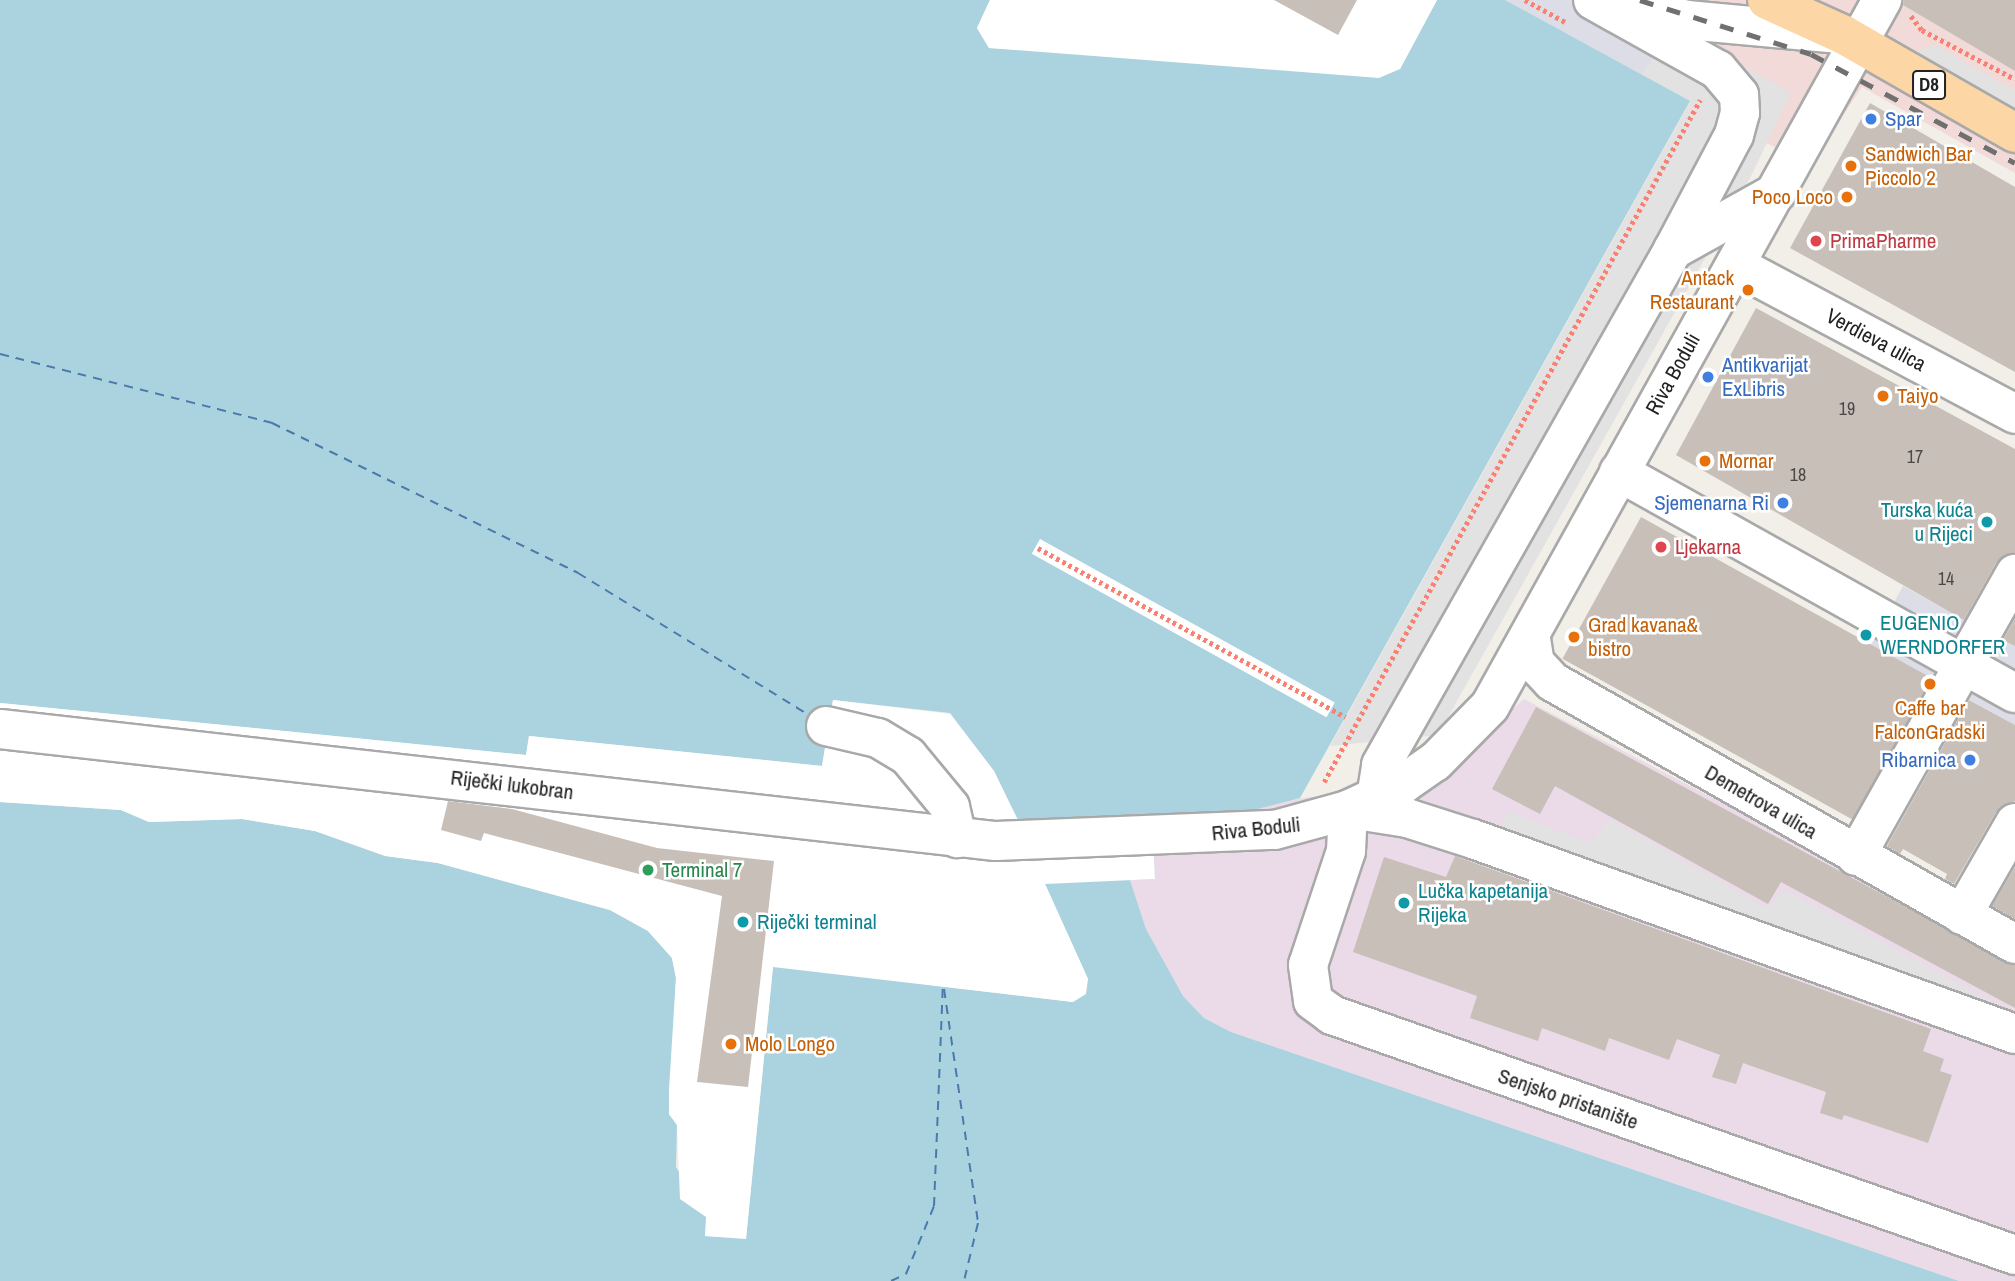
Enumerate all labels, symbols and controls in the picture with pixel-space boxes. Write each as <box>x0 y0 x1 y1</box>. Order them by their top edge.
road number: D8 <box>1912 69 1946 100</box>
place label: Spar <box>1885 106 1921 132</box>
marker: Spar <box>1863 111 1879 127</box>
place label: Sandwich Bar Piccolo 2 <box>1865 141 1972 191</box>
marker: Sandwich Bar Piccolo 2 <box>1843 158 1859 174</box>
place label: Poco Loco <box>1752 184 1833 210</box>
marker: Poco Loco <box>1839 189 1855 205</box>
place label: PrimaPharme <box>1830 228 1936 254</box>
marker: PrimaPharme <box>1808 233 1824 249</box>
place label: Antack Restaurant <box>1650 265 1734 315</box>
marker: Antack Restaurant <box>1740 282 1756 298</box>
street label: Verdieva ulica <box>1822 303 1930 377</box>
street label: Riva Boduli <box>1640 329 1706 419</box>
place label: Antikvarijat ExLibris <box>1722 352 1808 402</box>
marker: Antikvarijat ExLibris <box>1700 369 1716 385</box>
place label: Taiyo <box>1897 383 1938 409</box>
marker: Taiyo <box>1875 388 1891 404</box>
house number: 19 <box>1839 398 1855 420</box>
house number: 17 <box>1907 446 1923 468</box>
place label: Mornar <box>1719 448 1774 474</box>
marker: Mornar <box>1697 453 1713 469</box>
house number: 18 <box>1790 464 1806 486</box>
place label: Sjemenarna Ri <box>1654 490 1769 516</box>
marker: Sjemenarna Ri <box>1775 495 1791 511</box>
place label: Turska kuća u Rijeci <box>1881 497 1973 547</box>
marker: Turska kuća u Rijeci <box>1979 514 1995 530</box>
place label: Ljekarna <box>1675 534 1741 560</box>
marker: Ljekarna <box>1653 539 1669 555</box>
house number: 14 <box>1938 568 1954 590</box>
place label: EUGENIO WERNDORFER <box>1880 610 2005 660</box>
place label: Grad kavana& bistro <box>1588 612 1698 662</box>
marker: EUGENIO WERNDORFER <box>1858 627 1874 643</box>
marker: Grad kavana& bistro <box>1566 629 1582 645</box>
marker: Caffe bar FalconGradski <box>1922 676 1938 692</box>
place label: Caffe bar FalconGradski <box>1874 695 1986 745</box>
place label: Ribarnica <box>1881 747 1956 773</box>
marker: Ribarnica <box>1962 752 1978 768</box>
street label: Demetrova ulica <box>1700 760 1822 844</box>
street label: Riječki lukobran <box>449 765 575 805</box>
street label: Riva Boduli <box>1210 812 1302 846</box>
place label: Terminal 7 <box>662 857 742 883</box>
marker: Terminal 7 <box>640 862 656 878</box>
place label: Lučka kapetanija Rijeka <box>1418 878 1548 928</box>
marker: Lučka kapetanija Rijeka <box>1396 895 1412 911</box>
place label: Riječki terminal <box>757 909 877 935</box>
marker: Riječki terminal <box>735 914 751 930</box>
place label: Molo Longo <box>745 1031 835 1057</box>
marker: Molo Longo <box>723 1036 739 1052</box>
street label: Senjsko pristanište <box>1495 1063 1641 1135</box>

